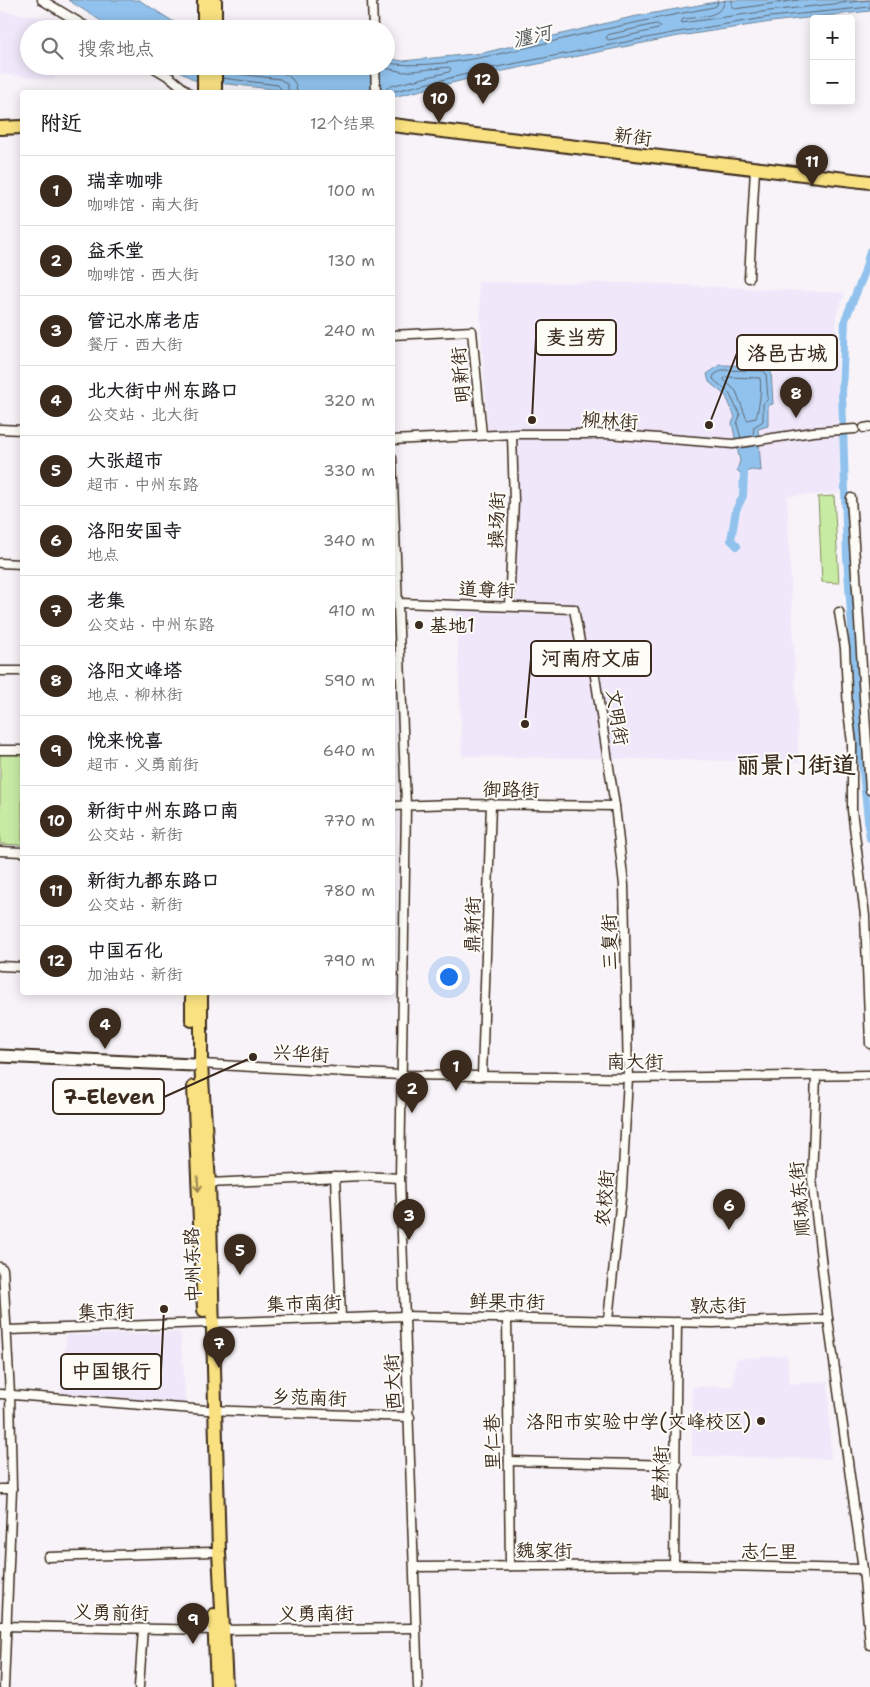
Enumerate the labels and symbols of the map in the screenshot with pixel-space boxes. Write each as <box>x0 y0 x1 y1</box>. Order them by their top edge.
water label: 瀍河 <box>510 18 557 53</box>
pin: 12 <box>467 63 499 104</box>
pin: 10 <box>423 82 455 123</box>
street label: 新街 <box>613 122 653 151</box>
pin: 11 <box>796 145 828 186</box>
callout: 麦当劳 <box>536 320 616 355</box>
text: 麦当劳 <box>546 324 606 350</box>
callout: 洛邑古城 <box>737 335 837 370</box>
text: 洛邑古城 <box>747 340 827 366</box>
street label: 明新街 <box>446 345 475 404</box>
pin: 8 <box>780 377 812 418</box>
street label: 柳林街 <box>581 407 639 434</box>
street label: 操场街 <box>483 491 510 549</box>
street label: 道尊街 <box>458 576 516 603</box>
place label: 基地1 <box>429 613 475 638</box>
marker: 基地1 <box>413 619 425 631</box>
callout: 河南府文庙 <box>531 641 651 676</box>
text: 河南府文庙 <box>541 645 641 671</box>
street label: 文明街 <box>601 687 634 747</box>
district label: 丽景门街道 <box>736 749 856 781</box>
street label: 御路街 <box>482 777 540 802</box>
street label: 鼎新街 <box>460 896 485 954</box>
street label: 三复街 <box>597 913 622 971</box>
your location <box>436 964 462 990</box>
pin: 4 <box>89 1008 121 1049</box>
street label: 兴华街 <box>272 1040 330 1067</box>
street label: 南大街 <box>606 1049 664 1074</box>
pin: 1 <box>440 1050 472 1091</box>
pin: 2 <box>396 1072 428 1113</box>
callout: 7-Eleven <box>53 1079 164 1114</box>
text: 7-Eleven <box>63 1084 155 1110</box>
street label: 顺城东街 <box>784 1160 815 1238</box>
street label: 农校街 <box>590 1169 619 1228</box>
one-way arrow <box>194 1176 203 1192</box>
pin: 6 <box>713 1189 745 1230</box>
pin: 3 <box>393 1199 425 1240</box>
street label: 中州东路 <box>179 1227 206 1303</box>
pin: 5 <box>224 1234 256 1275</box>
street label: 鲜果市街 <box>469 1288 545 1315</box>
street label: 集市南街 <box>266 1290 342 1317</box>
street label: 敦志街 <box>689 1293 747 1318</box>
street label: 集市街 <box>77 1298 135 1325</box>
pin: 7 <box>203 1327 235 1368</box>
street label: 西大街 <box>379 1353 406 1411</box>
callout: 中国银行 <box>61 1354 161 1389</box>
text: 中国银行 <box>71 1358 151 1384</box>
street label: 乡范南街 <box>271 1384 347 1411</box>
place label: 洛阳市实验中学(文峰校区) <box>526 1409 751 1434</box>
street label: 里仁巷 <box>480 1413 505 1471</box>
marker: 洛阳市实验中学(文峰校区) <box>755 1415 767 1427</box>
street label: 营林街 <box>648 1445 673 1503</box>
street label: 魏家街 <box>515 1538 573 1563</box>
street label: 志仁里 <box>740 1539 798 1564</box>
street label: 义勇前街 <box>73 1599 149 1626</box>
street label: 义勇南街 <box>278 1600 354 1627</box>
pin: 9 <box>177 1603 209 1644</box>

